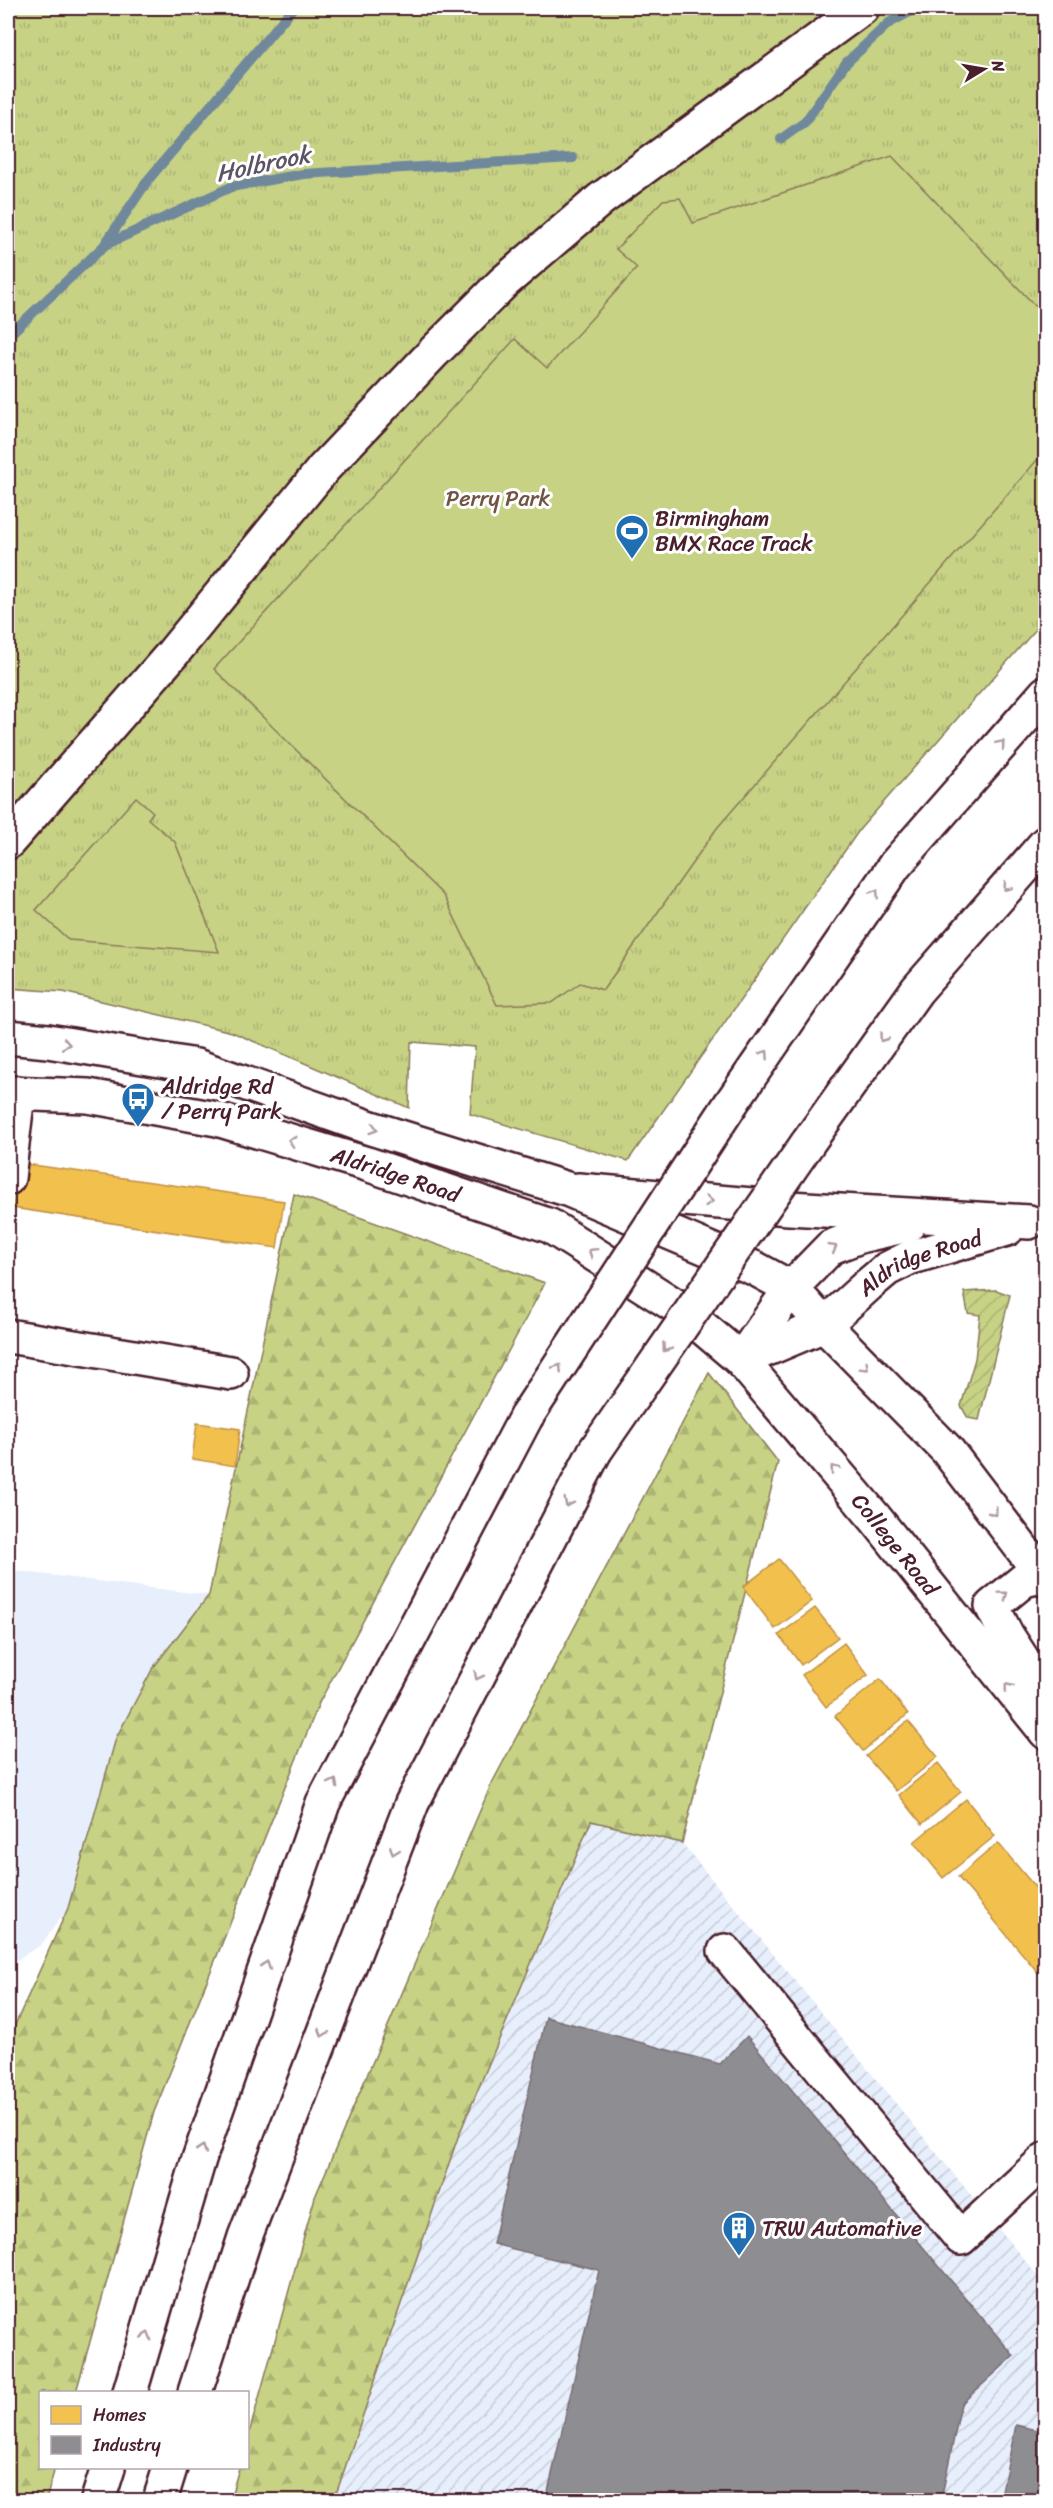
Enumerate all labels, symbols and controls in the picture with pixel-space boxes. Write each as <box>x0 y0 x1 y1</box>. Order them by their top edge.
north arrow <box>954 39 1014 99</box>
text: N <box>983 57 1014 75</box>
water label: Holbrook <box>212 133 317 194</box>
park label: Perry Park <box>446 479 550 518</box>
place label: Birmingham BMX Race Track <box>655 499 813 563</box>
sports icon: Birmingham BMX Race Track <box>614 513 650 560</box>
one-way arrow <box>994 740 1005 751</box>
one-way arrow <box>1003 881 1014 891</box>
one-way arrow <box>868 889 880 899</box>
one-way arrow <box>879 1031 890 1042</box>
one-way arrow <box>60 1037 70 1050</box>
one-way arrow <box>758 1050 769 1061</box>
place label: Aldridge Rd / Perry Park <box>160 1067 282 1131</box>
bus stop icon: Aldridge Rd / Perry Park <box>120 1081 156 1128</box>
one-way arrow <box>368 1121 379 1134</box>
street label: Aldridge Road <box>325 1135 467 1215</box>
one-way arrow <box>287 1136 298 1148</box>
one-way arrow <box>704 1194 713 1207</box>
street label: Aldridge Road <box>847 1218 988 1307</box>
one-way arrow <box>827 1244 837 1255</box>
one-way arrow <box>588 1248 598 1260</box>
one-way arrow <box>662 1341 673 1352</box>
one-way arrow <box>858 1360 869 1370</box>
one-way arrow <box>551 1364 563 1374</box>
one-way arrow <box>830 1465 841 1476</box>
street label: College Road <box>841 1484 950 1606</box>
one-way arrow <box>564 1496 575 1507</box>
one-way arrow <box>987 1506 998 1517</box>
one-way arrow <box>998 1591 1009 1602</box>
one-way arrow <box>474 1670 485 1680</box>
one-way arrow <box>1005 1683 1016 1694</box>
one-way arrow <box>326 1778 338 1789</box>
one-way arrow <box>389 1845 401 1856</box>
one-way arrow <box>259 1960 272 1971</box>
one-way arrow <box>318 2027 330 2038</box>
one-way arrow <box>195 2145 207 2155</box>
place label: TRW Automative <box>762 2209 922 2248</box>
building icon: TRW Automative <box>721 2210 757 2257</box>
one-way arrow <box>140 2331 152 2342</box>
legend <box>39 2391 249 2469</box>
text: Homes <box>93 2399 147 2431</box>
text: Industry <box>92 2429 162 2461</box>

